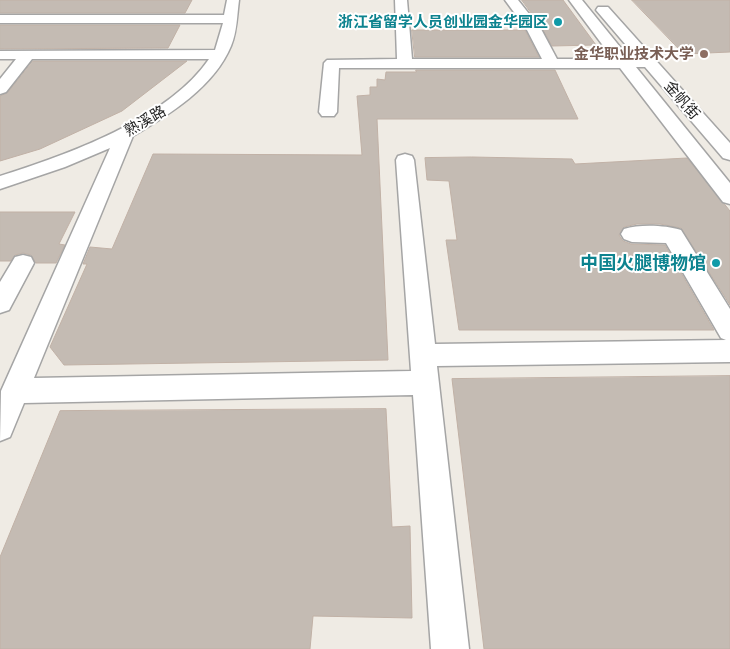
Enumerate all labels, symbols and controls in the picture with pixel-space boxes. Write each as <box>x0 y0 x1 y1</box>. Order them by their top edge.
place label: 浙江省留学人员创业园金华园区 <box>338 13 548 31</box>
marker: 浙江省留学人员创业园金华园区 <box>552 16 564 28</box>
place label: 金华职业技术大学 <box>574 45 694 63</box>
marker: 金华职业技术大学 <box>698 48 710 60</box>
street label: 金帆街 <box>660 77 704 123</box>
street label: 熟溪路 <box>121 102 169 140</box>
place label: 中国火腿博物馆 <box>580 252 706 274</box>
marker: 中国火腿博物馆 <box>710 257 722 269</box>

